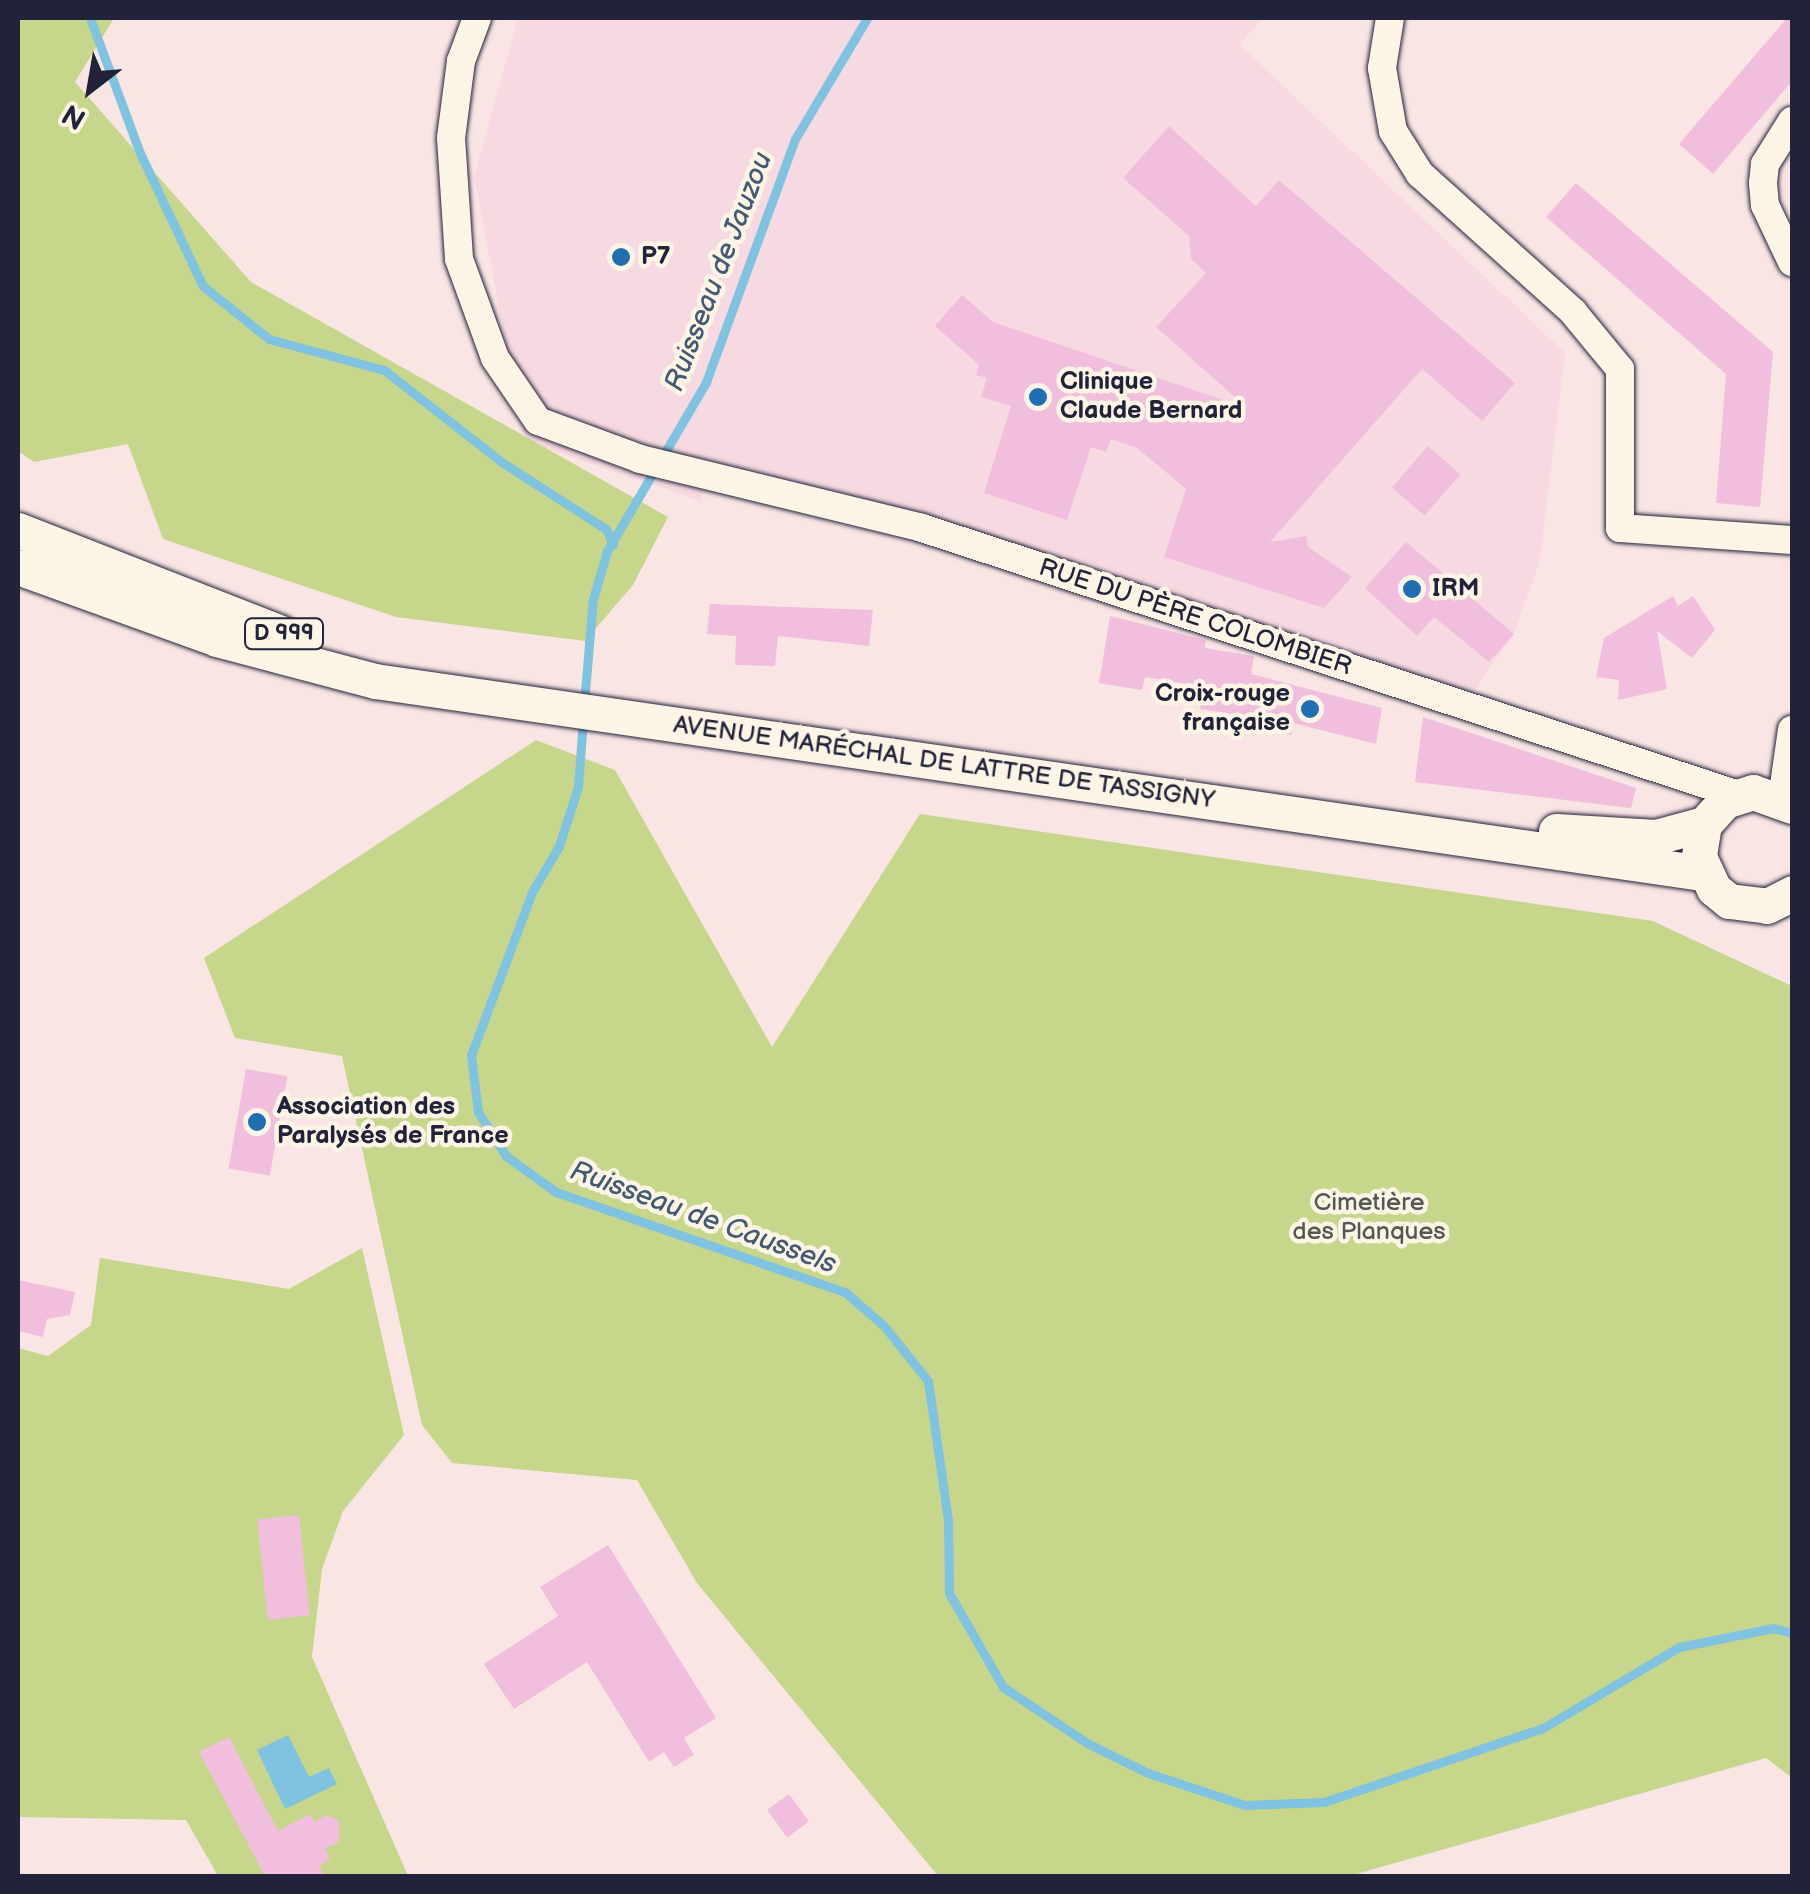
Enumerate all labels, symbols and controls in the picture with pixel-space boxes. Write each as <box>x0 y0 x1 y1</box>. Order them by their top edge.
north arrow <box>40 40 140 140</box>
text: N <box>57 97 92 136</box>
water label: Ruisseau de Jauzou <box>658 147 780 397</box>
place label: P7 <box>641 242 670 272</box>
marker: P7 <box>610 246 632 268</box>
place label: Clinique Claude Bernard <box>1060 368 1242 427</box>
marker: Clinique Claude Bernard <box>1025 384 1051 410</box>
street label: RUE DU PÈRE COLOMBIER <box>1035 553 1355 683</box>
place label: IRM <box>1432 574 1479 604</box>
marker: IRM <box>1401 578 1423 600</box>
road number: D 999 <box>244 617 324 651</box>
place label: Croix-rouge française <box>1155 680 1290 739</box>
marker: Croix-rouge française <box>1299 698 1321 720</box>
street label: AVENUE MARÉCHAL DE LATTRE DE TASSIGNY <box>671 710 1217 816</box>
place label: Association des Paralysés de France <box>277 1093 509 1152</box>
marker: Association des Paralysés de France <box>246 1111 268 1133</box>
water label: Ruisseau de Caussels <box>565 1154 841 1282</box>
park label: Cimetière des Planques <box>1292 1189 1446 1248</box>

